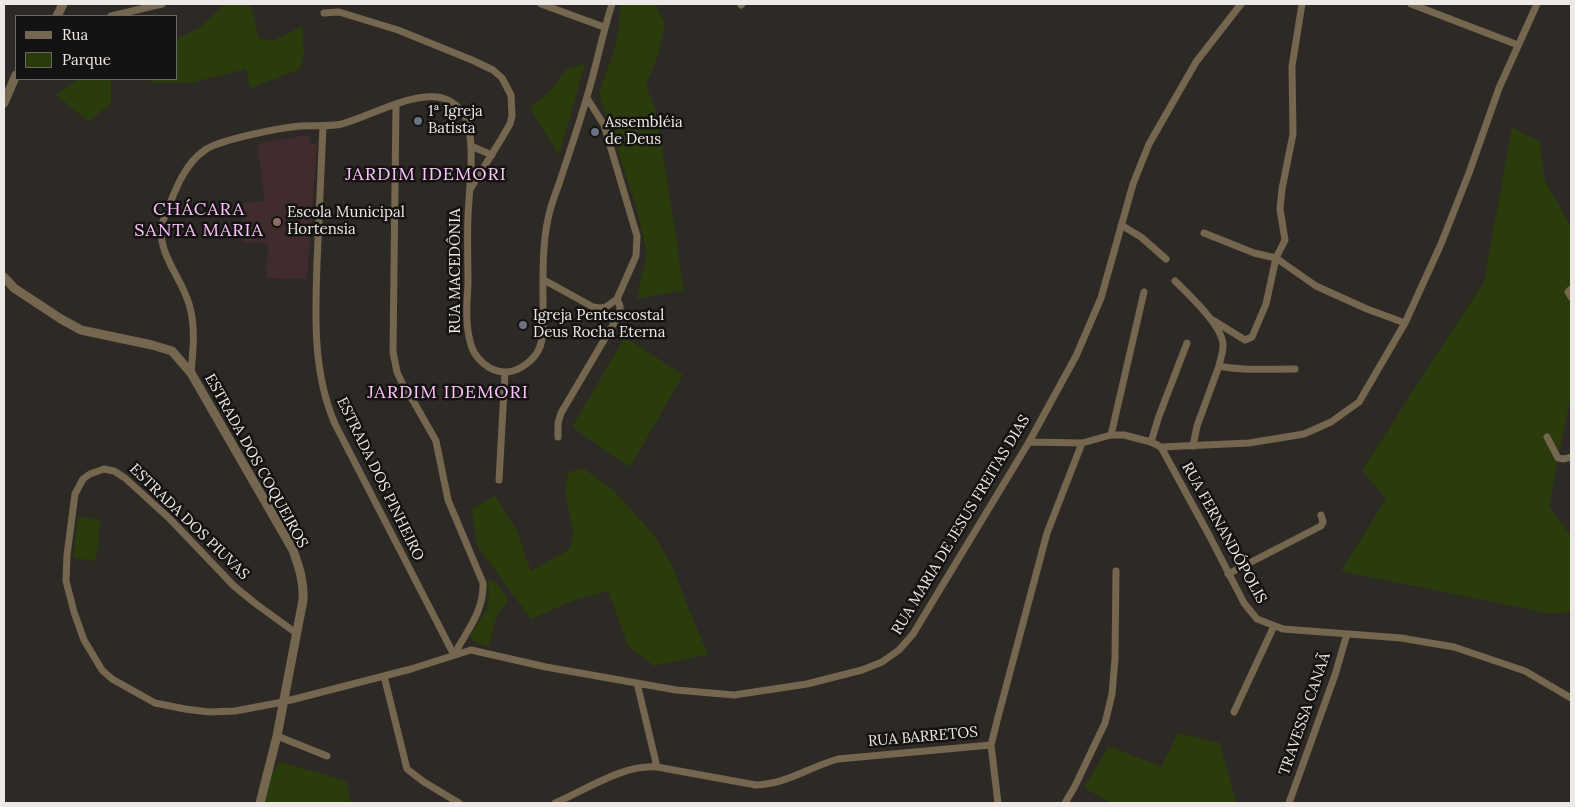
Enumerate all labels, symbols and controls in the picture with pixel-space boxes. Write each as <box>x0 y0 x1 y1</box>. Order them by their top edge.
legend <box>15 15 178 80</box>
text: Rua <box>62 25 88 44</box>
text: Parque <box>62 50 111 69</box>
place label: 1ª Igreja Batista <box>428 103 483 138</box>
place label: Assembléia de Deus <box>605 114 683 149</box>
marker: 1ª Igreja Batista <box>412 115 424 127</box>
marker: Assembléia de Deus <box>589 126 601 138</box>
district label: JARDIM IDEMORI <box>343 164 509 186</box>
district label: CHÁCARA SANTA MARIA <box>133 199 265 242</box>
place label: Escola Municipal Hortensia <box>287 204 405 239</box>
street label: RUA MACEDÔNIA <box>447 208 465 334</box>
marker: Escola Municipal Hortensia <box>271 216 283 228</box>
place label: Igreja Pentescostal Deus Rocha Eterna <box>533 307 665 342</box>
marker: Igreja Pentescostal Deus Rocha Eterna <box>517 319 529 331</box>
street label: ESTRADA DOS COQUEIROS <box>200 371 312 551</box>
district label: JARDIM IDEMORI <box>365 382 531 404</box>
street label: ESTRADA DOS PINHEIRO <box>333 394 427 564</box>
street label: RUA MARIA DE JESUS FREITAS DIAS <box>888 412 1034 638</box>
street label: RUA FERNANDÓPOLIS <box>1178 459 1270 607</box>
street label: ESTRADA DOS PIUVAS <box>126 460 252 584</box>
street label: TRAVESSA CANAÃ <box>1276 650 1334 778</box>
street label: RUA BARRETOS <box>867 723 979 751</box>

